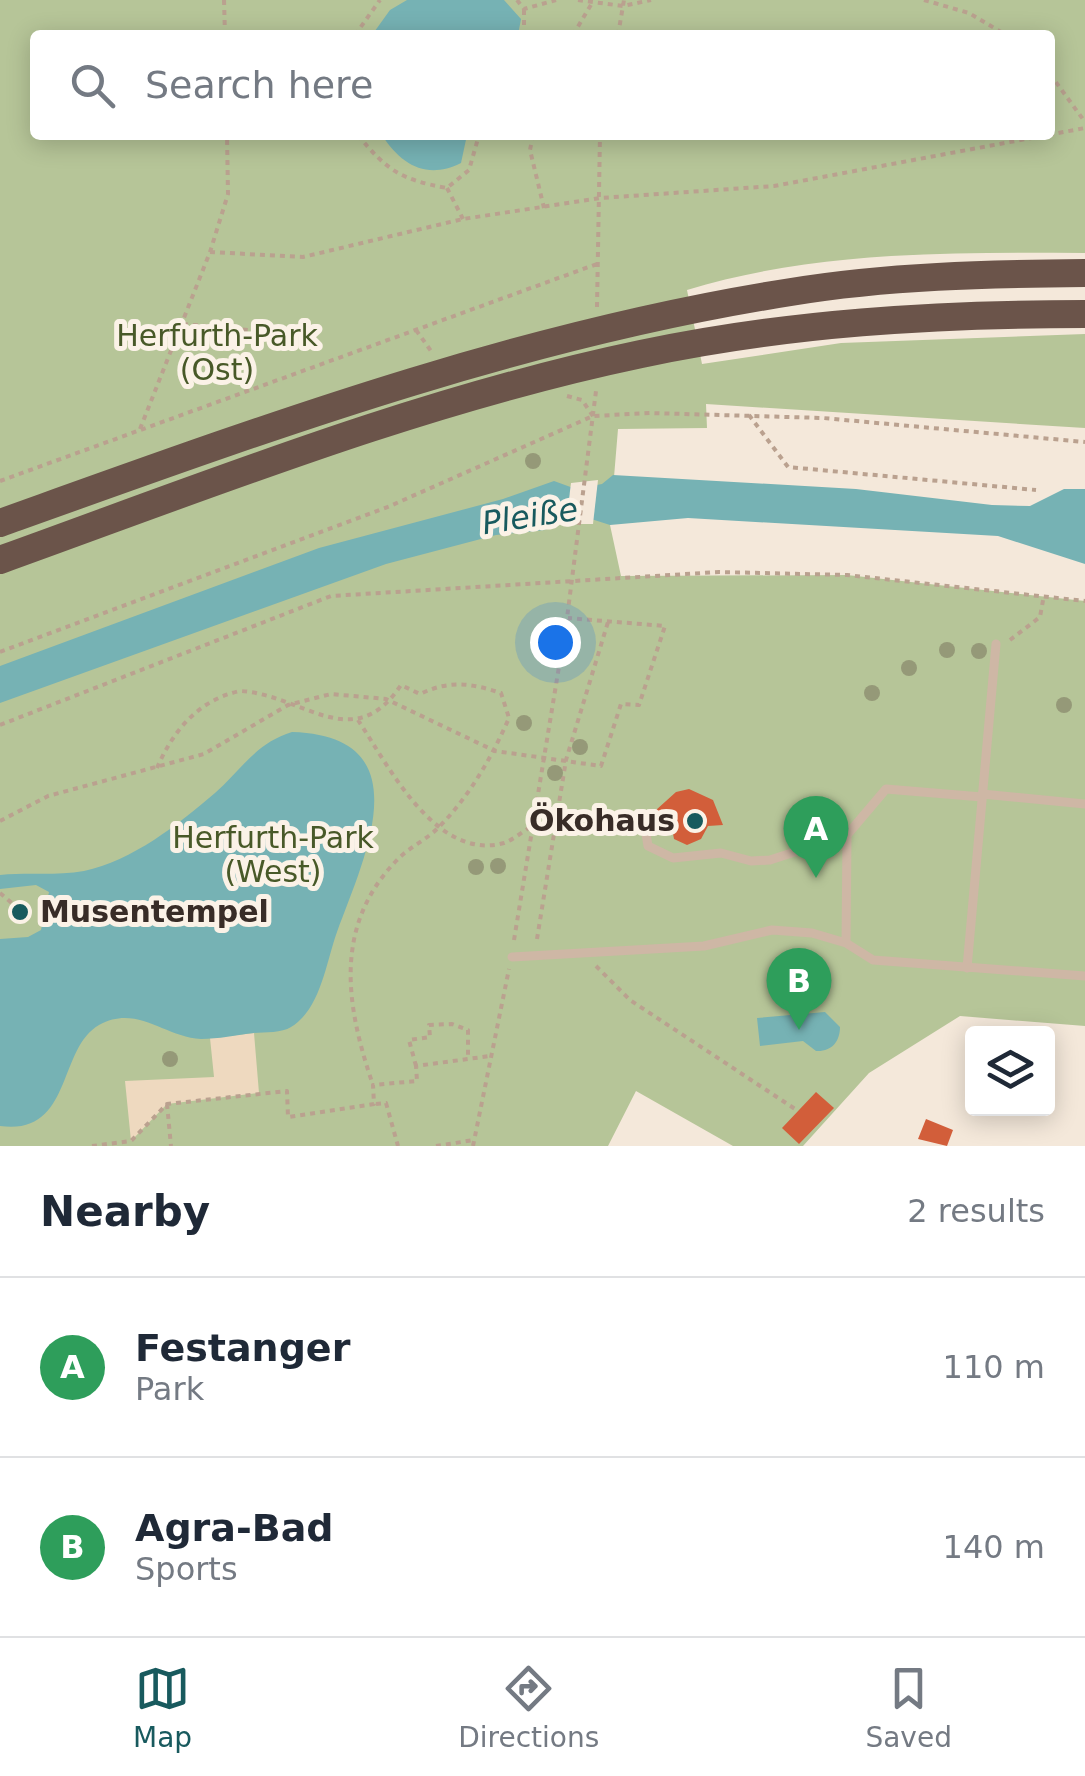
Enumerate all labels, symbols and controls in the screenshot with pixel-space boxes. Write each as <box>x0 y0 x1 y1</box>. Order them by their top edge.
search box <box>30 30 1055 140</box>
icon: search <box>65 58 120 113</box>
text: Search here <box>145 63 373 107</box>
park label: Herfurth-Park (Ost) <box>116 318 318 387</box>
water label: Pleiße <box>479 490 581 542</box>
your location <box>530 617 581 668</box>
pin: A <box>784 796 848 878</box>
place label: Ökohaus <box>529 802 675 838</box>
marker: Ökohaus <box>684 810 706 832</box>
park label: Herfurth-Park (West) <box>172 820 374 889</box>
place label: Musentempel <box>40 894 269 929</box>
marker: Musentempel <box>9 901 31 923</box>
pin: B <box>766 948 832 1030</box>
map controls <box>965 1026 1055 1116</box>
button: layers <box>965 1026 1055 1116</box>
text: Nearby <box>40 1187 210 1236</box>
text: 2 results <box>907 1192 1045 1230</box>
text: Festanger <box>135 1326 350 1370</box>
text: A <box>60 1348 85 1386</box>
text: 110 m <box>943 1348 1045 1386</box>
text: Park <box>135 1370 204 1408</box>
text: Agra-Bad <box>135 1506 334 1550</box>
text: B <box>60 1528 85 1566</box>
text: 140 m <box>943 1528 1045 1566</box>
text: Sports <box>135 1550 238 1588</box>
tab: Map <box>133 1661 192 1754</box>
tab: Directions <box>458 1661 599 1754</box>
tab: Saved <box>865 1661 952 1754</box>

